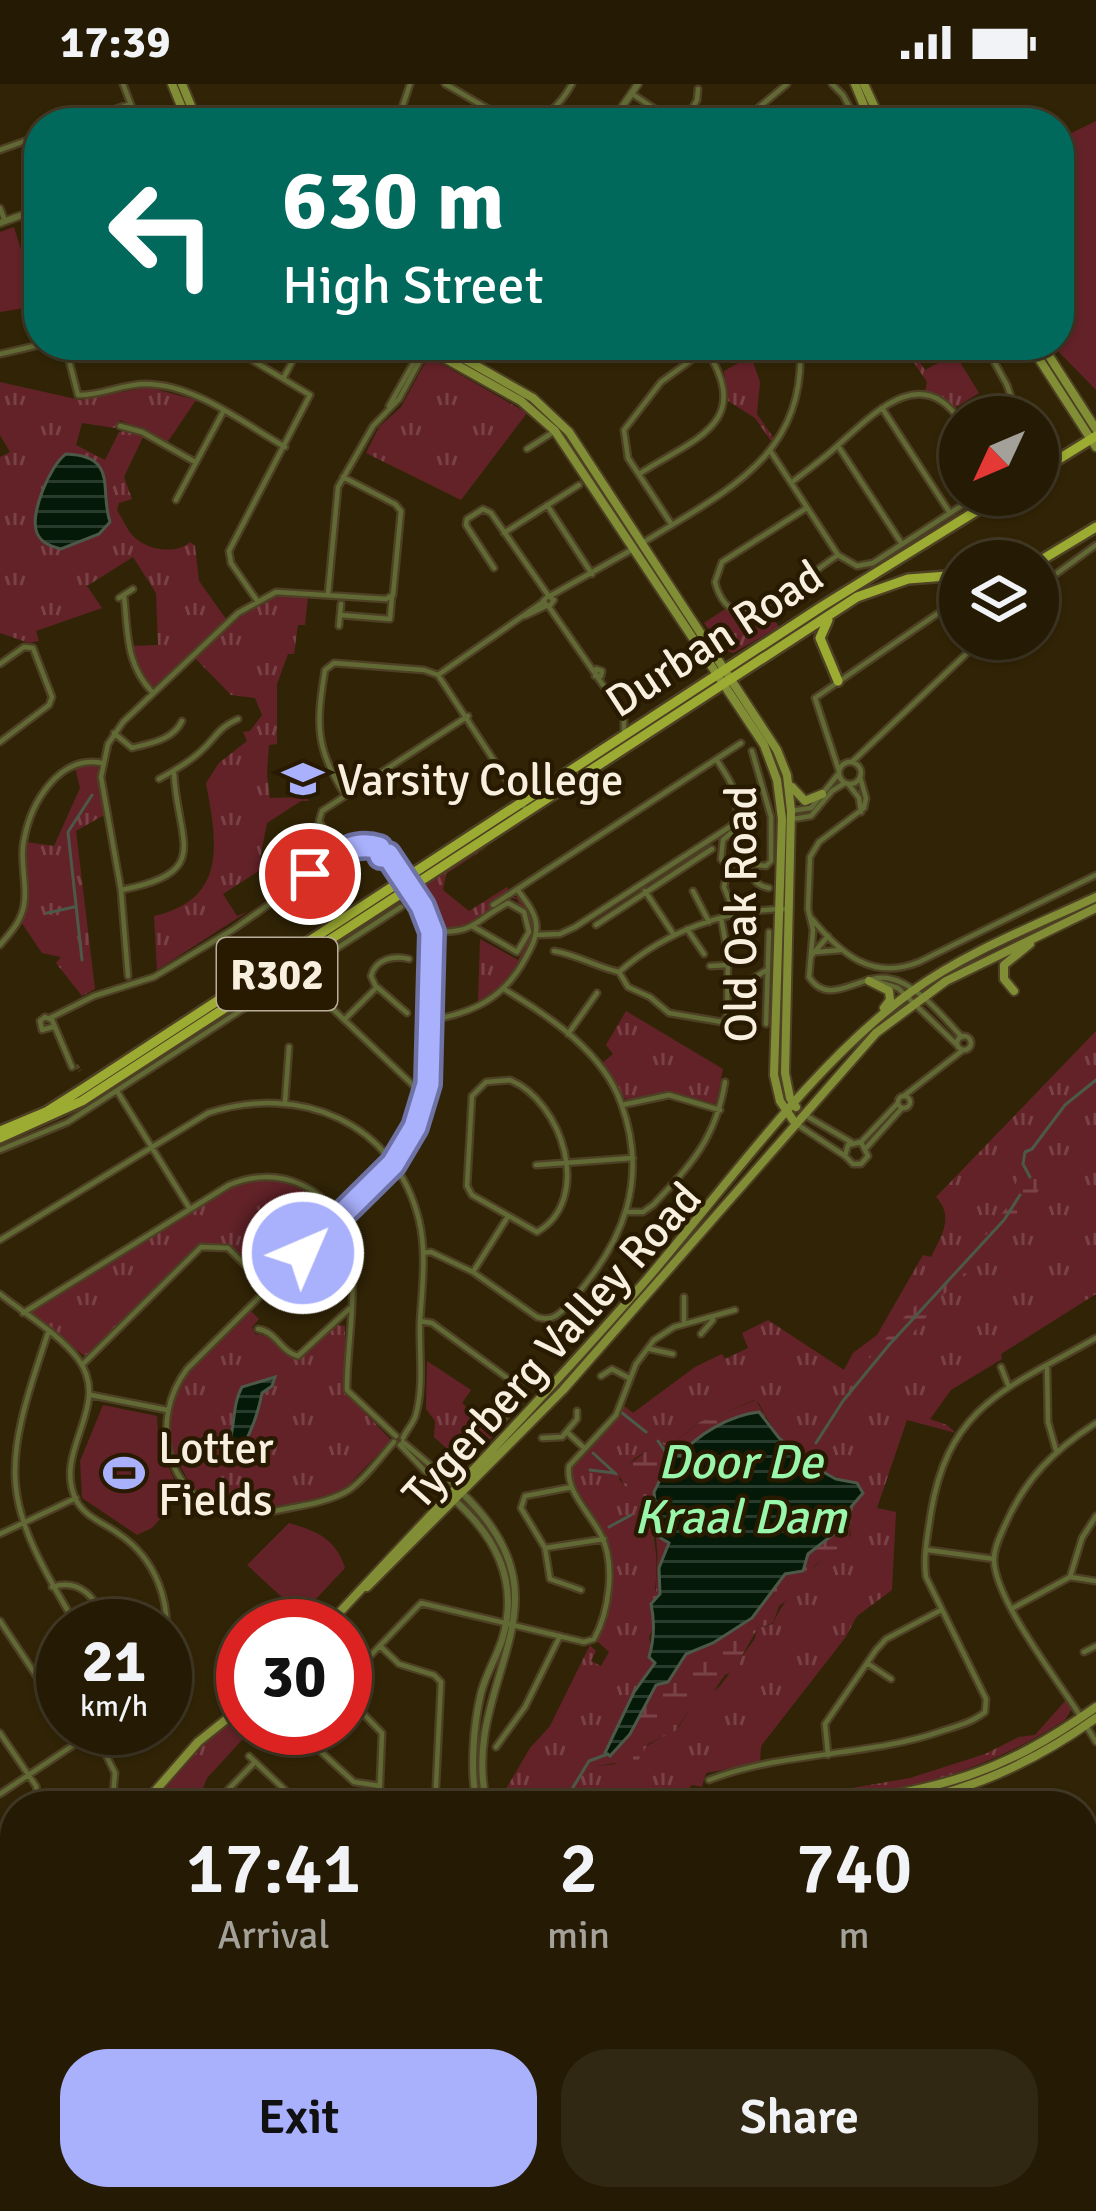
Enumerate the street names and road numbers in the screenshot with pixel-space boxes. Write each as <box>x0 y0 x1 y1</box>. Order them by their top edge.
street label: Durban Road <box>596 549 834 730</box>
street label: Old Oak Road <box>714 786 769 1042</box>
road number: R302 <box>217 938 337 1010</box>
street label: Tygerberg Valley Road <box>391 1171 713 1521</box>

